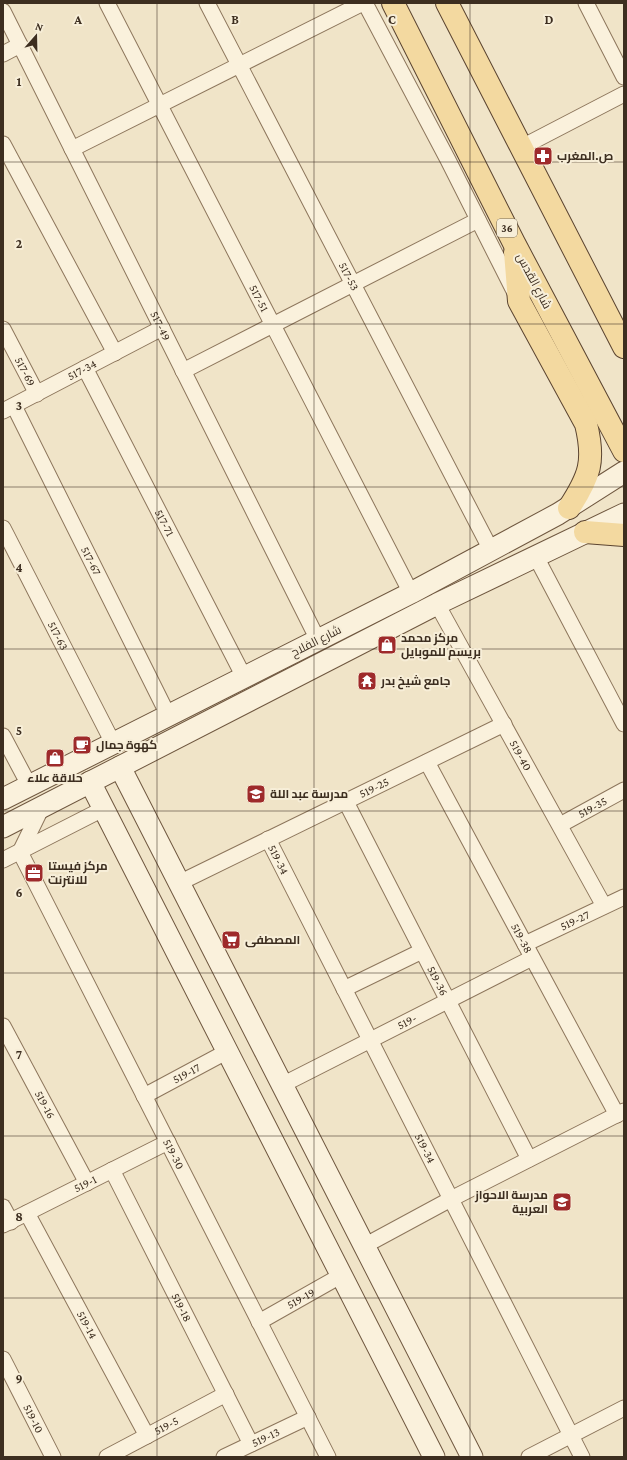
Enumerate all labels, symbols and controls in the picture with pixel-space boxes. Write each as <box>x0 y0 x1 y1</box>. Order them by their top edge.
text: A <box>73 12 82 27</box>
text: B <box>231 12 239 27</box>
text: C <box>388 12 396 27</box>
text: D <box>545 12 554 27</box>
north arrow <box>16 16 56 56</box>
text: N <box>34 20 45 34</box>
text: 1 <box>17 74 22 89</box>
pharmacy icon: ص.المغرب <box>532 145 554 167</box>
place label: ص.المغرب <box>557 149 613 164</box>
road number: 36 <box>497 219 517 237</box>
text: 2 <box>16 236 23 251</box>
street label: شارع القدس <box>513 251 554 312</box>
street label: 517-53 <box>336 260 362 293</box>
street label: 517-51 <box>246 282 272 314</box>
street label: 517-49 <box>147 309 174 343</box>
street label: 517-69 <box>12 354 39 389</box>
street label: 517-34 <box>65 356 99 383</box>
text: 3 <box>16 398 22 413</box>
street label: 517-71 <box>152 507 177 539</box>
street label: 517-67 <box>78 544 104 578</box>
text: 4 <box>15 560 23 575</box>
street label: 517-63 <box>45 619 71 653</box>
street label: شارع الفلاح <box>288 622 344 661</box>
place label: مركز محمد بريسم للموبايل <box>401 631 481 660</box>
shop icon: مركز محمد بريسم للموبايل <box>376 634 398 656</box>
temple icon: جامع شيخ بدر <box>356 670 378 692</box>
place label: جامع شيخ بدر <box>380 674 451 690</box>
text: 5 <box>16 723 22 738</box>
cafe icon: كهوة جمال <box>71 734 93 756</box>
place label: كهوة جمال <box>96 738 157 753</box>
street label: 519-40 <box>507 738 535 773</box>
shop icon: حلاقة علاء <box>44 747 66 769</box>
place label: حلاقة علاء <box>27 771 83 785</box>
street label: 519-25 <box>357 774 391 801</box>
school or university icon: مدرسة عبد اللة <box>245 783 267 805</box>
place label: مدرسة عبد اللة <box>270 787 348 802</box>
street label: 519-35 <box>575 794 610 821</box>
street label: 519-34 <box>265 842 292 877</box>
place label: مركز فيستا للانترنت <box>48 859 108 888</box>
office icon: مركز فيستا للانترنت <box>23 862 45 884</box>
text: 6 <box>15 885 23 900</box>
street label: 519-27 <box>558 907 592 933</box>
street label: 519-38 <box>508 921 536 956</box>
supermarket icon: المصطفى <box>220 929 242 951</box>
place label: المصطفى <box>245 933 300 948</box>
street label: 519-36 <box>424 964 451 998</box>
street label: 519- <box>395 1011 419 1032</box>
text: 7 <box>16 1047 22 1062</box>
street label: 519-17 <box>170 1060 203 1086</box>
street label: 519-16 <box>32 1088 58 1121</box>
street label: 519-34 <box>412 1131 439 1166</box>
street label: 519-30 <box>160 1136 187 1172</box>
street label: 519-1 <box>71 1172 99 1195</box>
place label: مدرسة الاحواز العربية <box>474 1188 548 1217</box>
school or university icon: مدرسة الاحواز العربية <box>551 1191 573 1213</box>
text: 8 <box>15 1209 23 1224</box>
street label: 519-19 <box>284 1285 317 1312</box>
street label: 519-18 <box>169 1291 195 1324</box>
street label: 519-14 <box>74 1308 100 1341</box>
text: 9 <box>15 1371 23 1386</box>
street label: 519-10 <box>20 1402 47 1436</box>
street label: 519-5 <box>152 1413 181 1438</box>
street label: 519-13 <box>249 1424 282 1450</box>

